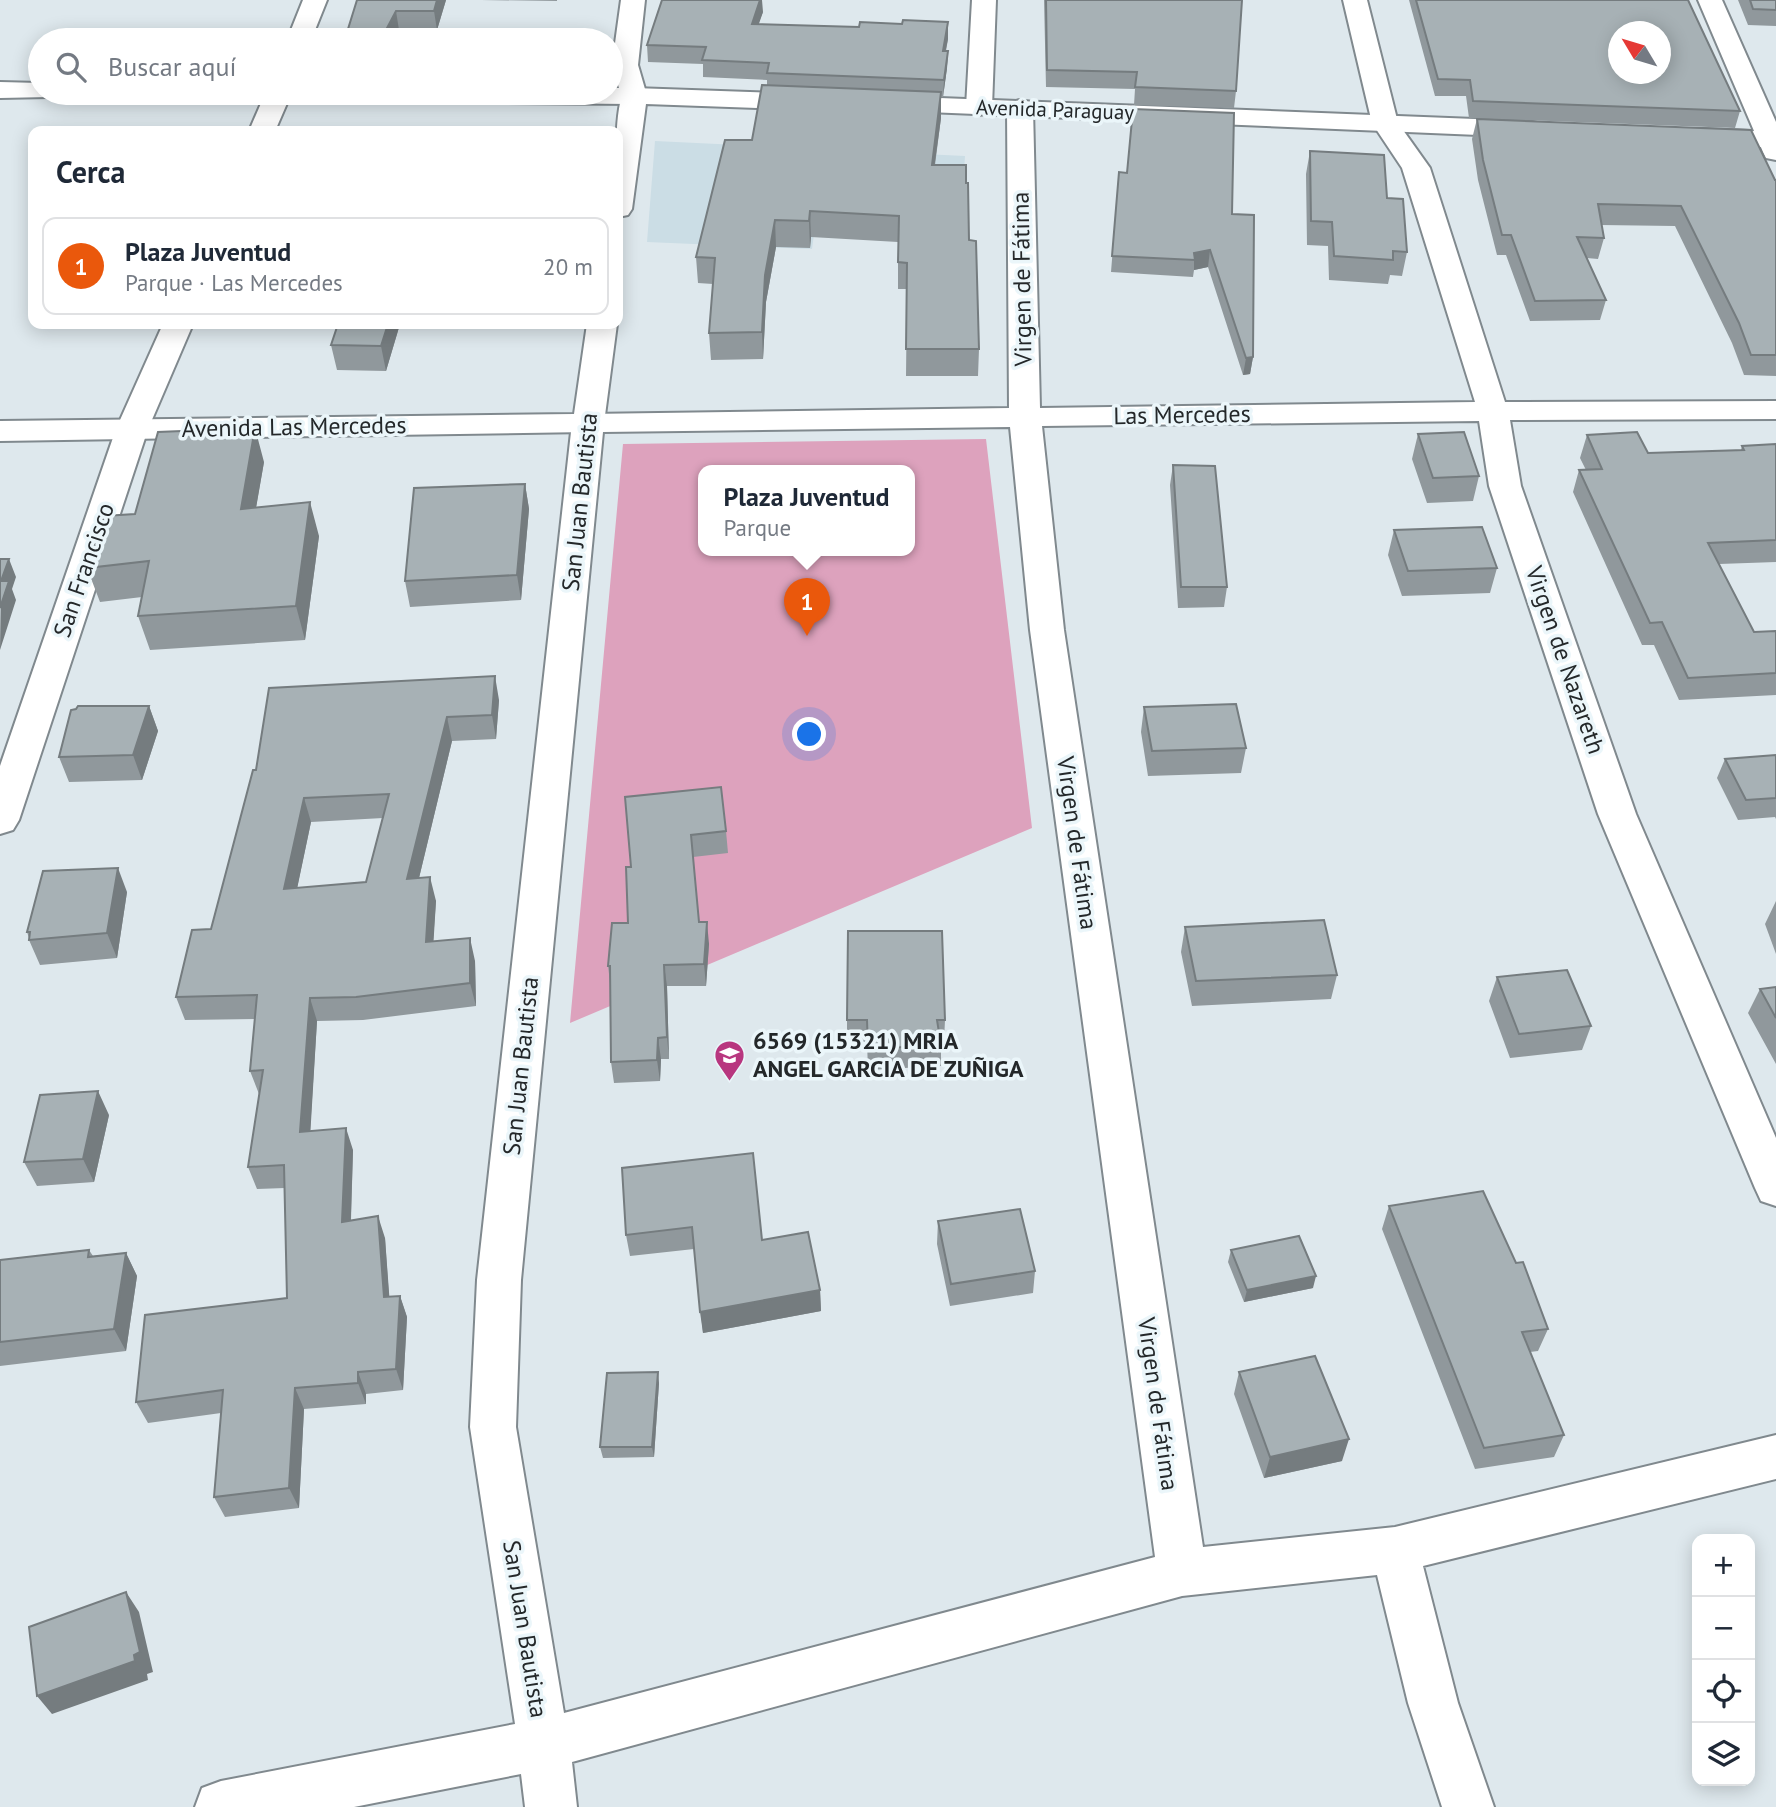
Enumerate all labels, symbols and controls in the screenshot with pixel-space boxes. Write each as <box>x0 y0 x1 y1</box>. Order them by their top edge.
north arrow <box>1608 21 1671 84</box>
search box <box>28 28 623 105</box>
icon: search <box>52 48 90 86</box>
text: Buscar aquí <box>108 50 236 83</box>
street label: Avenida Paraguay <box>975 93 1135 126</box>
text: Cerca <box>56 152 125 191</box>
street label: Virgen de Fátima <box>1004 191 1039 368</box>
text: Plaza Juventud <box>125 235 291 268</box>
text: 1 <box>74 252 88 281</box>
text: 20 m <box>543 252 593 281</box>
text: Parque · Las Mercedes <box>125 268 343 297</box>
street label: Las Mercedes <box>1113 398 1251 431</box>
street label: Avenida Las Mercedes <box>181 409 407 444</box>
street label: San Juan Bautista <box>555 411 604 593</box>
popup <box>698 465 915 556</box>
text: Plaza Juventud <box>723 480 890 513</box>
street label: San Francisco <box>46 498 121 641</box>
text: Parque <box>723 513 791 542</box>
street label: Virgen de Nazareth <box>1518 561 1612 758</box>
pin: 1 <box>784 578 830 636</box>
your location <box>792 717 826 751</box>
street label: Virgen de Fátima <box>1050 753 1105 932</box>
street label: San Juan Bautista <box>496 975 545 1157</box>
place label: 6569 (15321) MRIA ANGEL GARCIA DE ZUÑIGA <box>753 1025 1024 1084</box>
school or university icon: 6569 (15321) MRIA ANGEL GARCIA DE ZUÑIGA <box>713 1038 747 1082</box>
street label: Virgen de Fátima <box>1131 1314 1186 1493</box>
map controls <box>1692 1534 1755 1786</box>
button: + <box>1692 1534 1755 1597</box>
street label: San Juan Bautista <box>496 1538 555 1720</box>
button: − <box>1692 1597 1755 1660</box>
button: locate <box>1692 1660 1755 1723</box>
button: layers <box>1692 1723 1755 1786</box>

